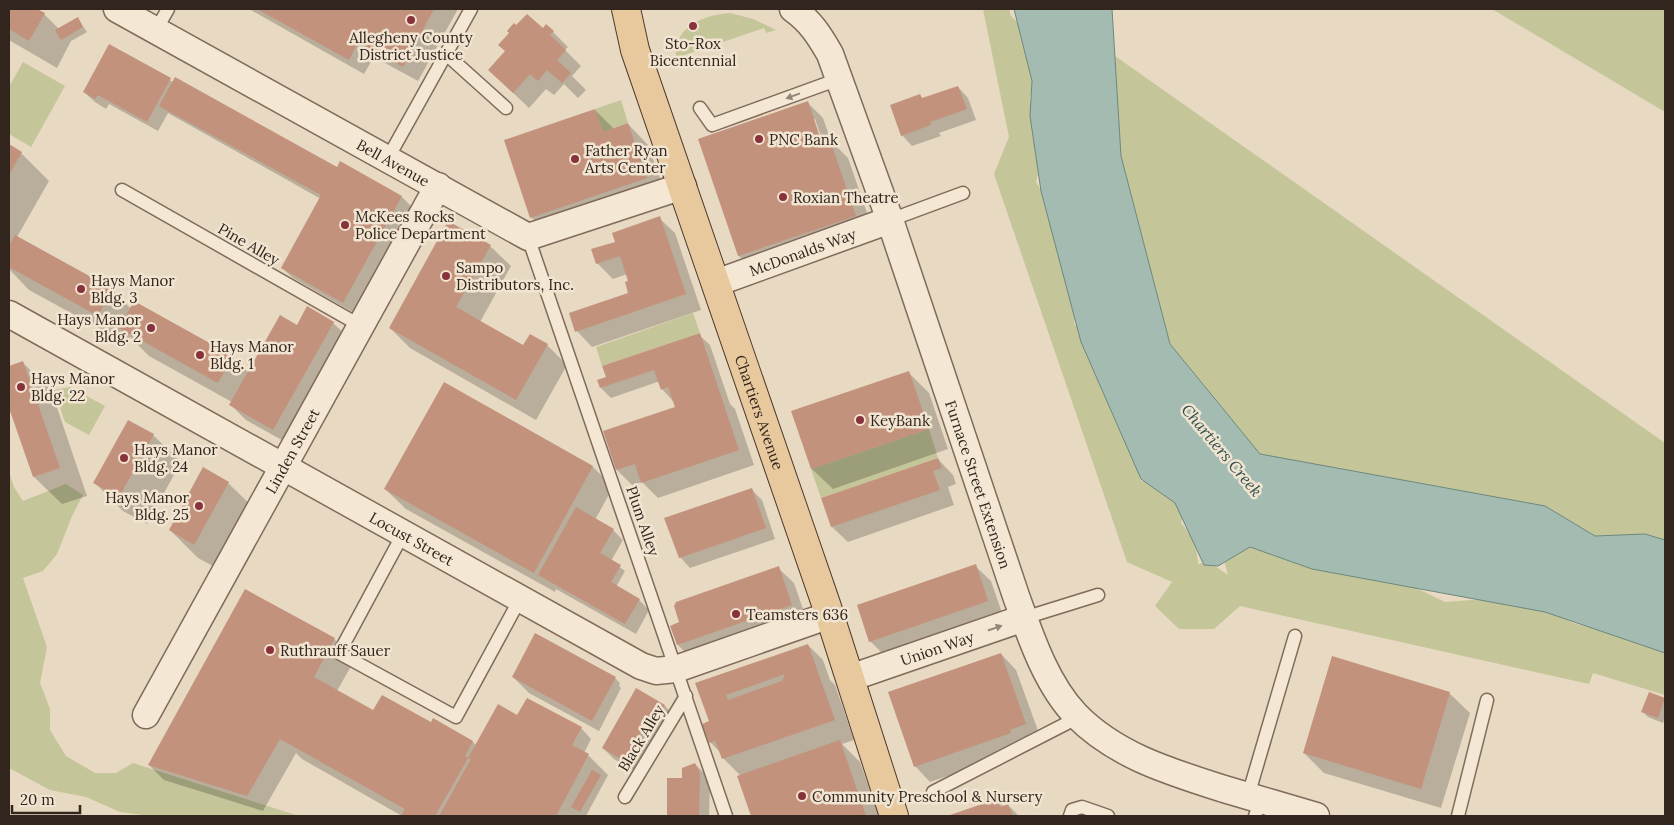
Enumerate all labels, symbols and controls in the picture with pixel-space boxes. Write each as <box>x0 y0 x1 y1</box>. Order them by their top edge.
marker: Allegheny County District Justice <box>405 14 417 26</box>
marker: Sto-Rox Bicentennial <box>687 20 699 32</box>
place label: Allegheny County District Justice <box>348 28 473 64</box>
place label: Sto-Rox Bicentennial <box>650 34 736 70</box>
one-way arrow <box>785 92 800 100</box>
place label: PNC Bank <box>769 130 838 149</box>
marker: PNC Bank <box>753 133 765 145</box>
street label: Bell Avenue <box>353 134 433 190</box>
place label: Father Ryan Arts Center <box>584 141 668 177</box>
marker: Father Ryan Arts Center <box>569 153 581 165</box>
place label: Roxian Theatre <box>793 188 899 207</box>
marker: Roxian Theatre <box>777 191 789 203</box>
place label: McKees Rocks Police Department <box>355 207 486 243</box>
street label: Pine Alley <box>215 219 283 269</box>
marker: McKees Rocks Police Department <box>339 219 351 231</box>
street label: McDonalds Way <box>747 224 858 280</box>
place label: Sampo Distributors, Inc. <box>456 258 574 294</box>
marker: Sampo Distributors, Inc. <box>440 270 452 282</box>
place label: Hays Manor Bldg. 3 <box>91 271 175 307</box>
marker: Hays Manor Bldg. 3 <box>75 283 87 295</box>
place label: Hays Manor Bldg. 2 <box>57 310 141 346</box>
marker: Hays Manor Bldg. 2 <box>145 322 157 334</box>
place label: Hays Manor Bldg. 1 <box>210 337 294 373</box>
marker: Hays Manor Bldg. 1 <box>194 349 206 361</box>
street label: Chartiers Avenue <box>731 352 788 472</box>
place label: Hays Manor Bldg. 22 <box>31 369 115 405</box>
marker: Hays Manor Bldg. 22 <box>15 381 27 393</box>
street label: Furnace Street Extension <box>942 398 1016 571</box>
water label: Chartiers Creek <box>1177 400 1267 500</box>
street label: Linden Street <box>261 404 323 497</box>
place label: KeyBank <box>870 411 930 430</box>
marker: KeyBank <box>854 414 866 426</box>
place label: Hays Manor Bldg. 24 <box>134 440 218 476</box>
marker: Hays Manor Bldg. 24 <box>118 452 130 464</box>
street label: Plum Alley <box>622 483 664 559</box>
place label: Hays Manor Bldg. 25 <box>105 488 189 524</box>
marker: Hays Manor Bldg. 25 <box>193 500 205 512</box>
street label: Locust Street <box>366 507 457 569</box>
place label: Teamsters 636 <box>746 605 848 624</box>
marker: Teamsters 636 <box>730 608 742 620</box>
one-way arrow <box>988 624 1003 631</box>
street label: Union Way <box>898 627 976 669</box>
place label: Ruthrauff Sauer <box>280 641 391 660</box>
marker: Ruthrauff Sauer <box>264 644 276 656</box>
street label: Black Alley <box>614 701 668 775</box>
scale bar <box>12 782 80 814</box>
place label: Community Preschool & Nursery <box>812 787 1042 806</box>
text: 20 m <box>20 790 55 809</box>
marker: Community Preschool & Nursery <box>796 790 808 802</box>

